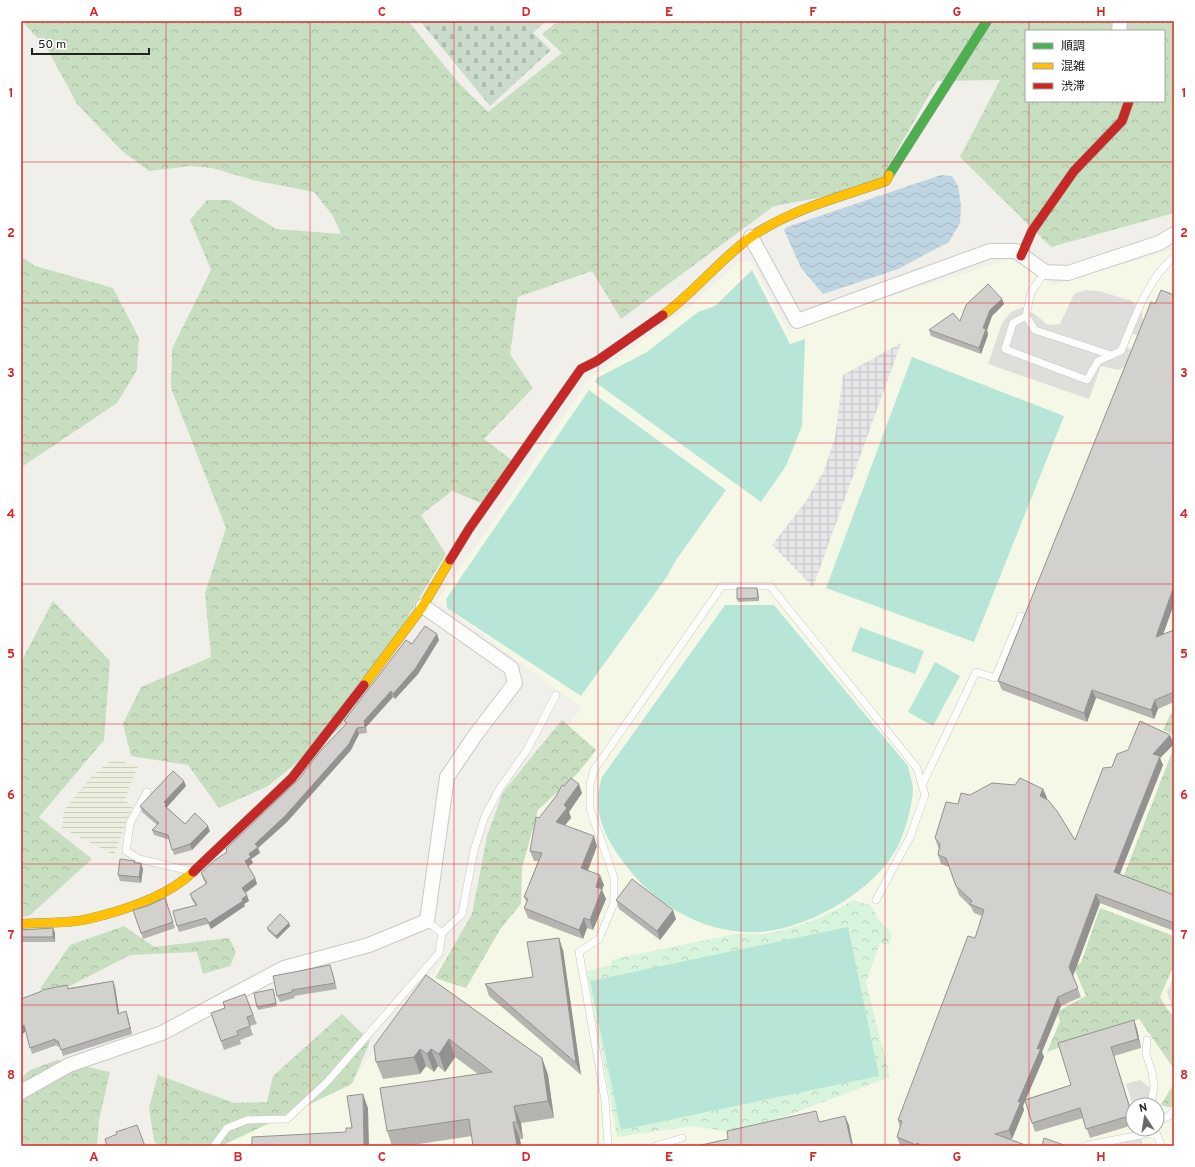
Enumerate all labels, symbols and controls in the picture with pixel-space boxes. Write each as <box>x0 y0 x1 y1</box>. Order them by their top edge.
text: A <box>89 5 99 21</box>
text: B <box>234 5 243 21</box>
text: C <box>378 5 386 21</box>
text: D <box>521 5 531 21</box>
text: E <box>665 5 673 21</box>
text: F <box>809 5 817 21</box>
text: G <box>953 5 962 21</box>
text: H <box>1096 5 1106 21</box>
scale bar <box>32 30 149 56</box>
legend <box>1025 30 1165 102</box>
text: 50 m <box>38 37 66 53</box>
text: 順調 <box>1061 39 1085 55</box>
text: 混雑 <box>1061 59 1085 75</box>
text: 渋滞 <box>1061 79 1085 95</box>
text: 1 <box>8 86 14 102</box>
text: 1 <box>1181 86 1187 102</box>
text: 2 <box>7 226 15 242</box>
text: 2 <box>1180 226 1188 242</box>
text: 3 <box>7 366 15 382</box>
text: 3 <box>1180 366 1188 382</box>
text: 4 <box>7 507 15 523</box>
text: 4 <box>1180 507 1188 523</box>
text: 5 <box>7 647 15 663</box>
text: 5 <box>1180 647 1188 663</box>
text: 6 <box>7 788 15 804</box>
text: 6 <box>1180 788 1188 804</box>
text: 7 <box>8 928 15 944</box>
text: 7 <box>1181 928 1188 944</box>
text: 8 <box>7 1068 15 1084</box>
text: 8 <box>1180 1068 1188 1084</box>
north arrow <box>1125 1097 1165 1137</box>
text: N <box>1138 1101 1148 1116</box>
text: A <box>89 1150 99 1166</box>
text: B <box>234 1150 243 1166</box>
text: C <box>378 1150 386 1166</box>
text: D <box>521 1150 531 1166</box>
text: E <box>665 1150 673 1166</box>
text: F <box>809 1150 817 1166</box>
text: G <box>953 1150 962 1166</box>
text: H <box>1096 1150 1106 1166</box>

